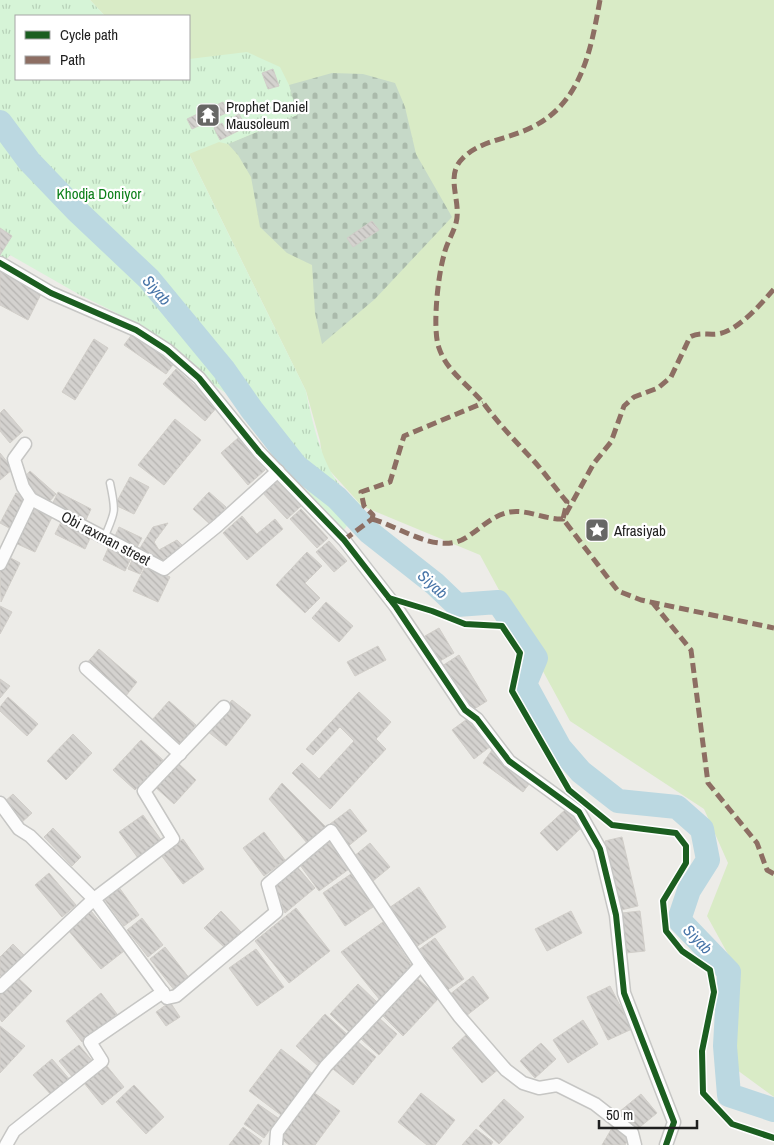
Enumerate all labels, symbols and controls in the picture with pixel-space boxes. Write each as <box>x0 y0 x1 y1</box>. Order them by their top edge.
legend <box>15 15 190 80</box>
text: Cycle path <box>60 24 118 45</box>
text: Path <box>60 49 85 70</box>
place label: Prophet Daniel Mausoleum <box>226 96 308 134</box>
temple icon: Prophet Daniel Mausoleum <box>195 102 221 128</box>
park label: Khodja Doniyor <box>57 183 141 204</box>
water label: Siyab <box>138 270 176 310</box>
street label: Obi raxman street <box>58 506 155 571</box>
place icon: Afrasiyab <box>584 517 610 543</box>
place label: Afrasiyab <box>613 520 666 541</box>
water label: Siyab <box>413 565 453 603</box>
water label: Siyab <box>678 919 718 959</box>
scale bar <box>599 1098 696 1130</box>
text: 50 m <box>606 1104 633 1125</box>

